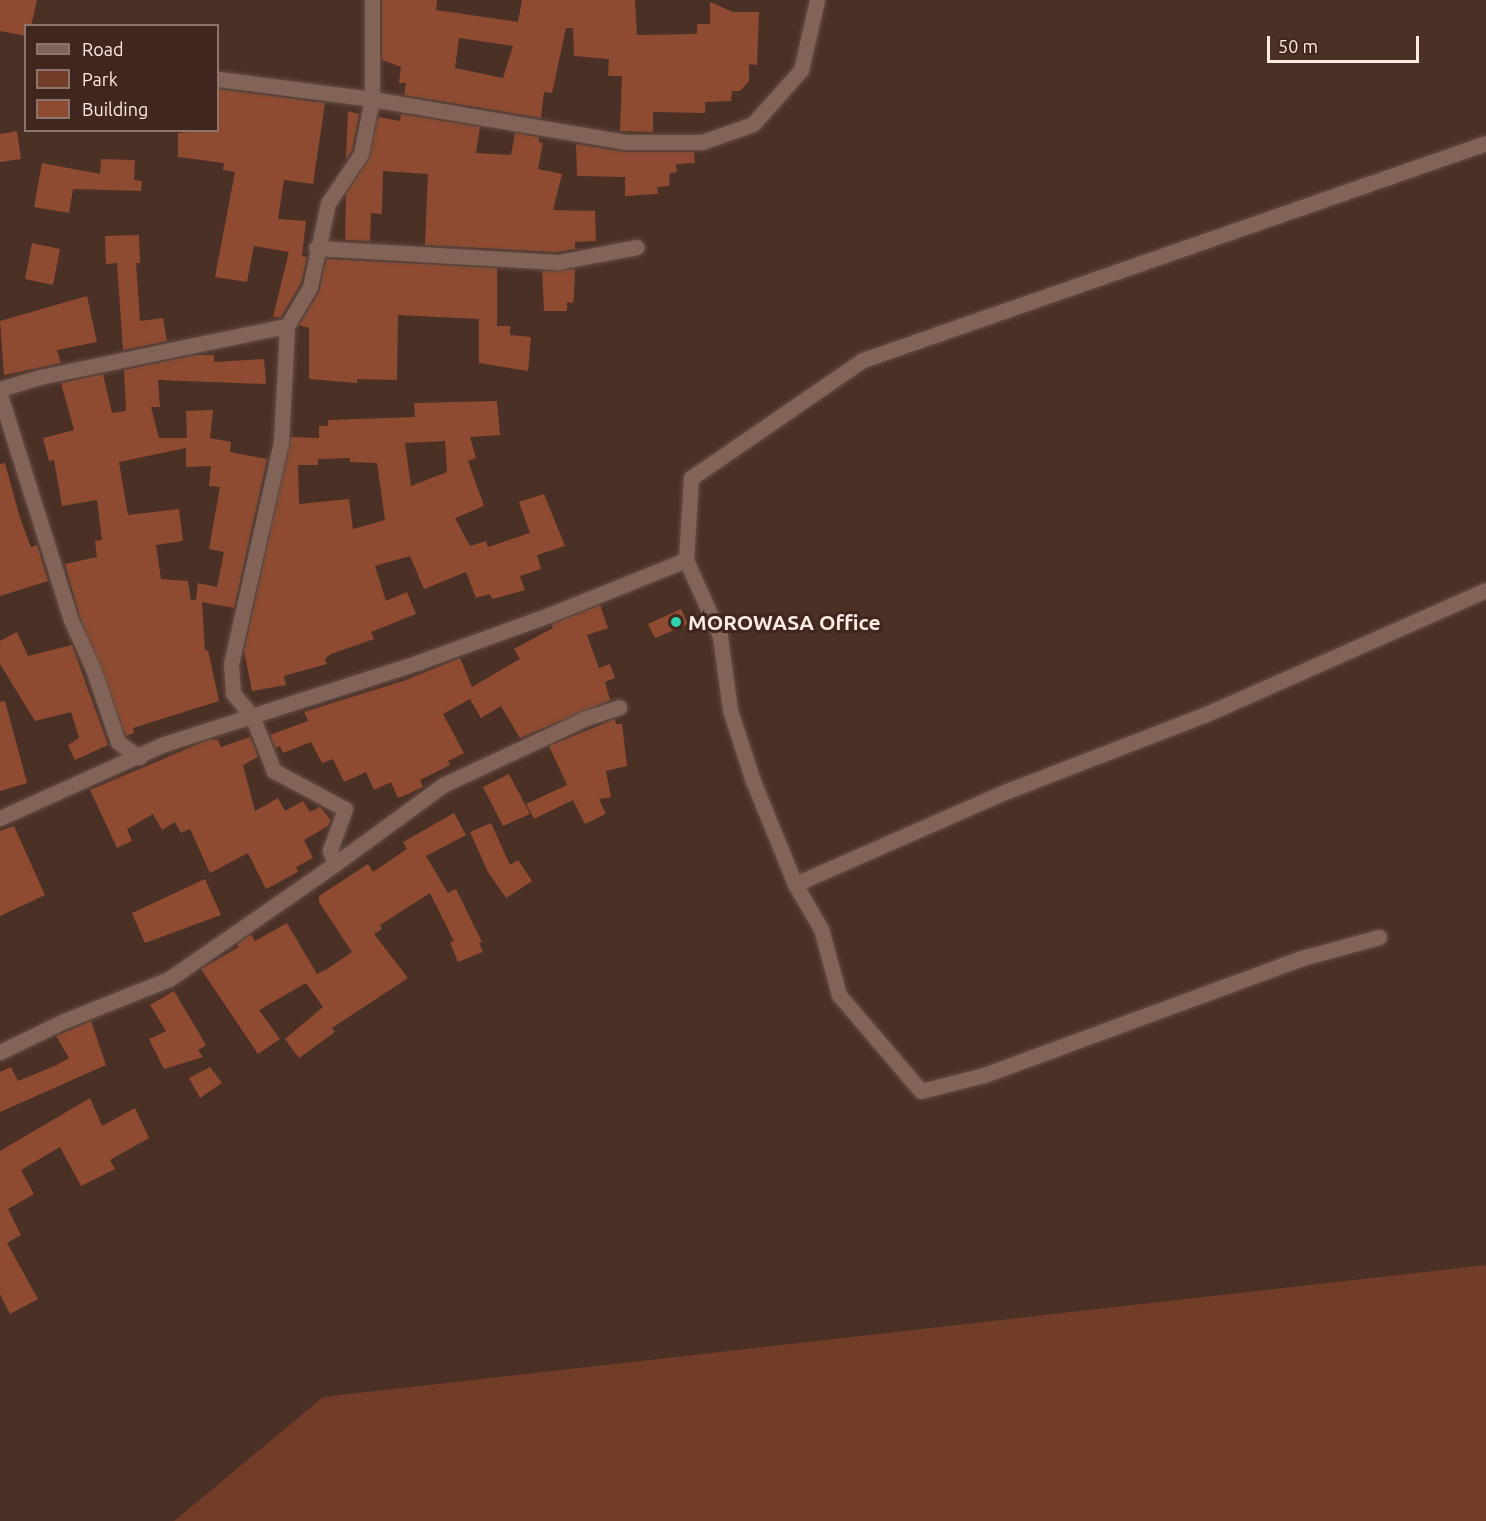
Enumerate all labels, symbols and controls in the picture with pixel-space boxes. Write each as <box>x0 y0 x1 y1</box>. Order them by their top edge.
legend <box>24 24 219 132</box>
scale bar <box>1270 24 1422 62</box>
text: 50 m <box>1278 36 1318 56</box>
text: Road <box>82 39 124 59</box>
text: Park <box>82 69 118 89</box>
text: Building <box>82 99 148 119</box>
place label: MOROWASA Office <box>688 609 881 635</box>
marker: MOROWASA Office <box>669 615 683 629</box>

